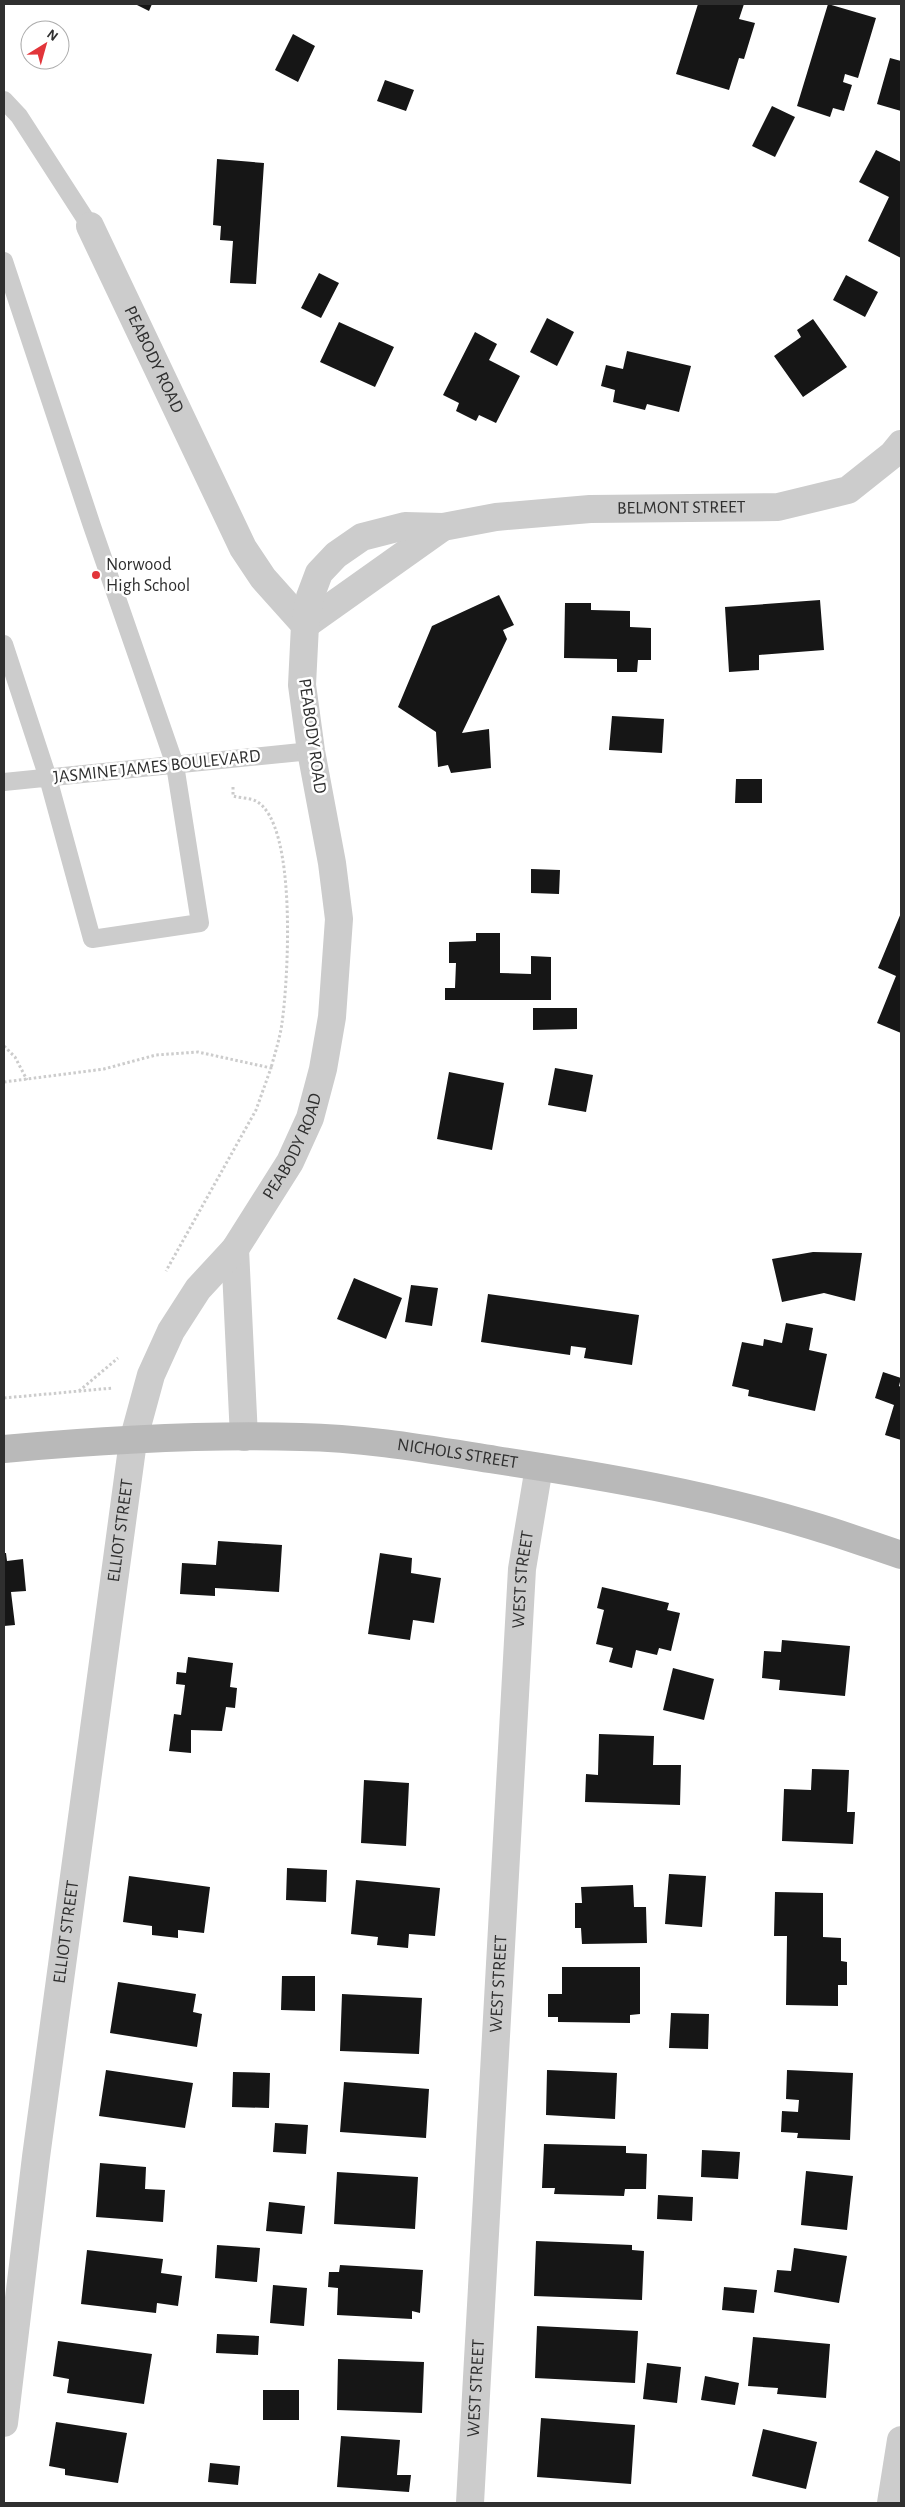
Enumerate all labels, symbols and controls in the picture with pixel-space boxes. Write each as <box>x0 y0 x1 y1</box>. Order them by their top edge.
north arrow <box>20 20 70 70</box>
text: N <box>44 27 60 44</box>
street label: PEABODY ROAD <box>120 303 187 416</box>
street label: BELMONT STREET <box>617 498 746 518</box>
place label: Norwood High School <box>106 556 190 595</box>
marker: Norwood High School <box>90 569 102 581</box>
street label: PEABODY ROAD <box>295 677 329 795</box>
street label: JASMINE JAMES BOULEVARD <box>53 747 261 787</box>
street label: PEABODY ROAD <box>260 1091 325 1203</box>
street label: NICHOLS STREET <box>396 1436 519 1472</box>
street label: ELLIOT STREET <box>105 1478 137 1583</box>
street label: WEST STREET <box>510 1529 537 1629</box>
street label: ELLIOT STREET <box>51 1879 82 1985</box>
street label: WEST STREET <box>487 1934 511 2033</box>
street label: WEST STREET <box>465 2339 488 2438</box>

